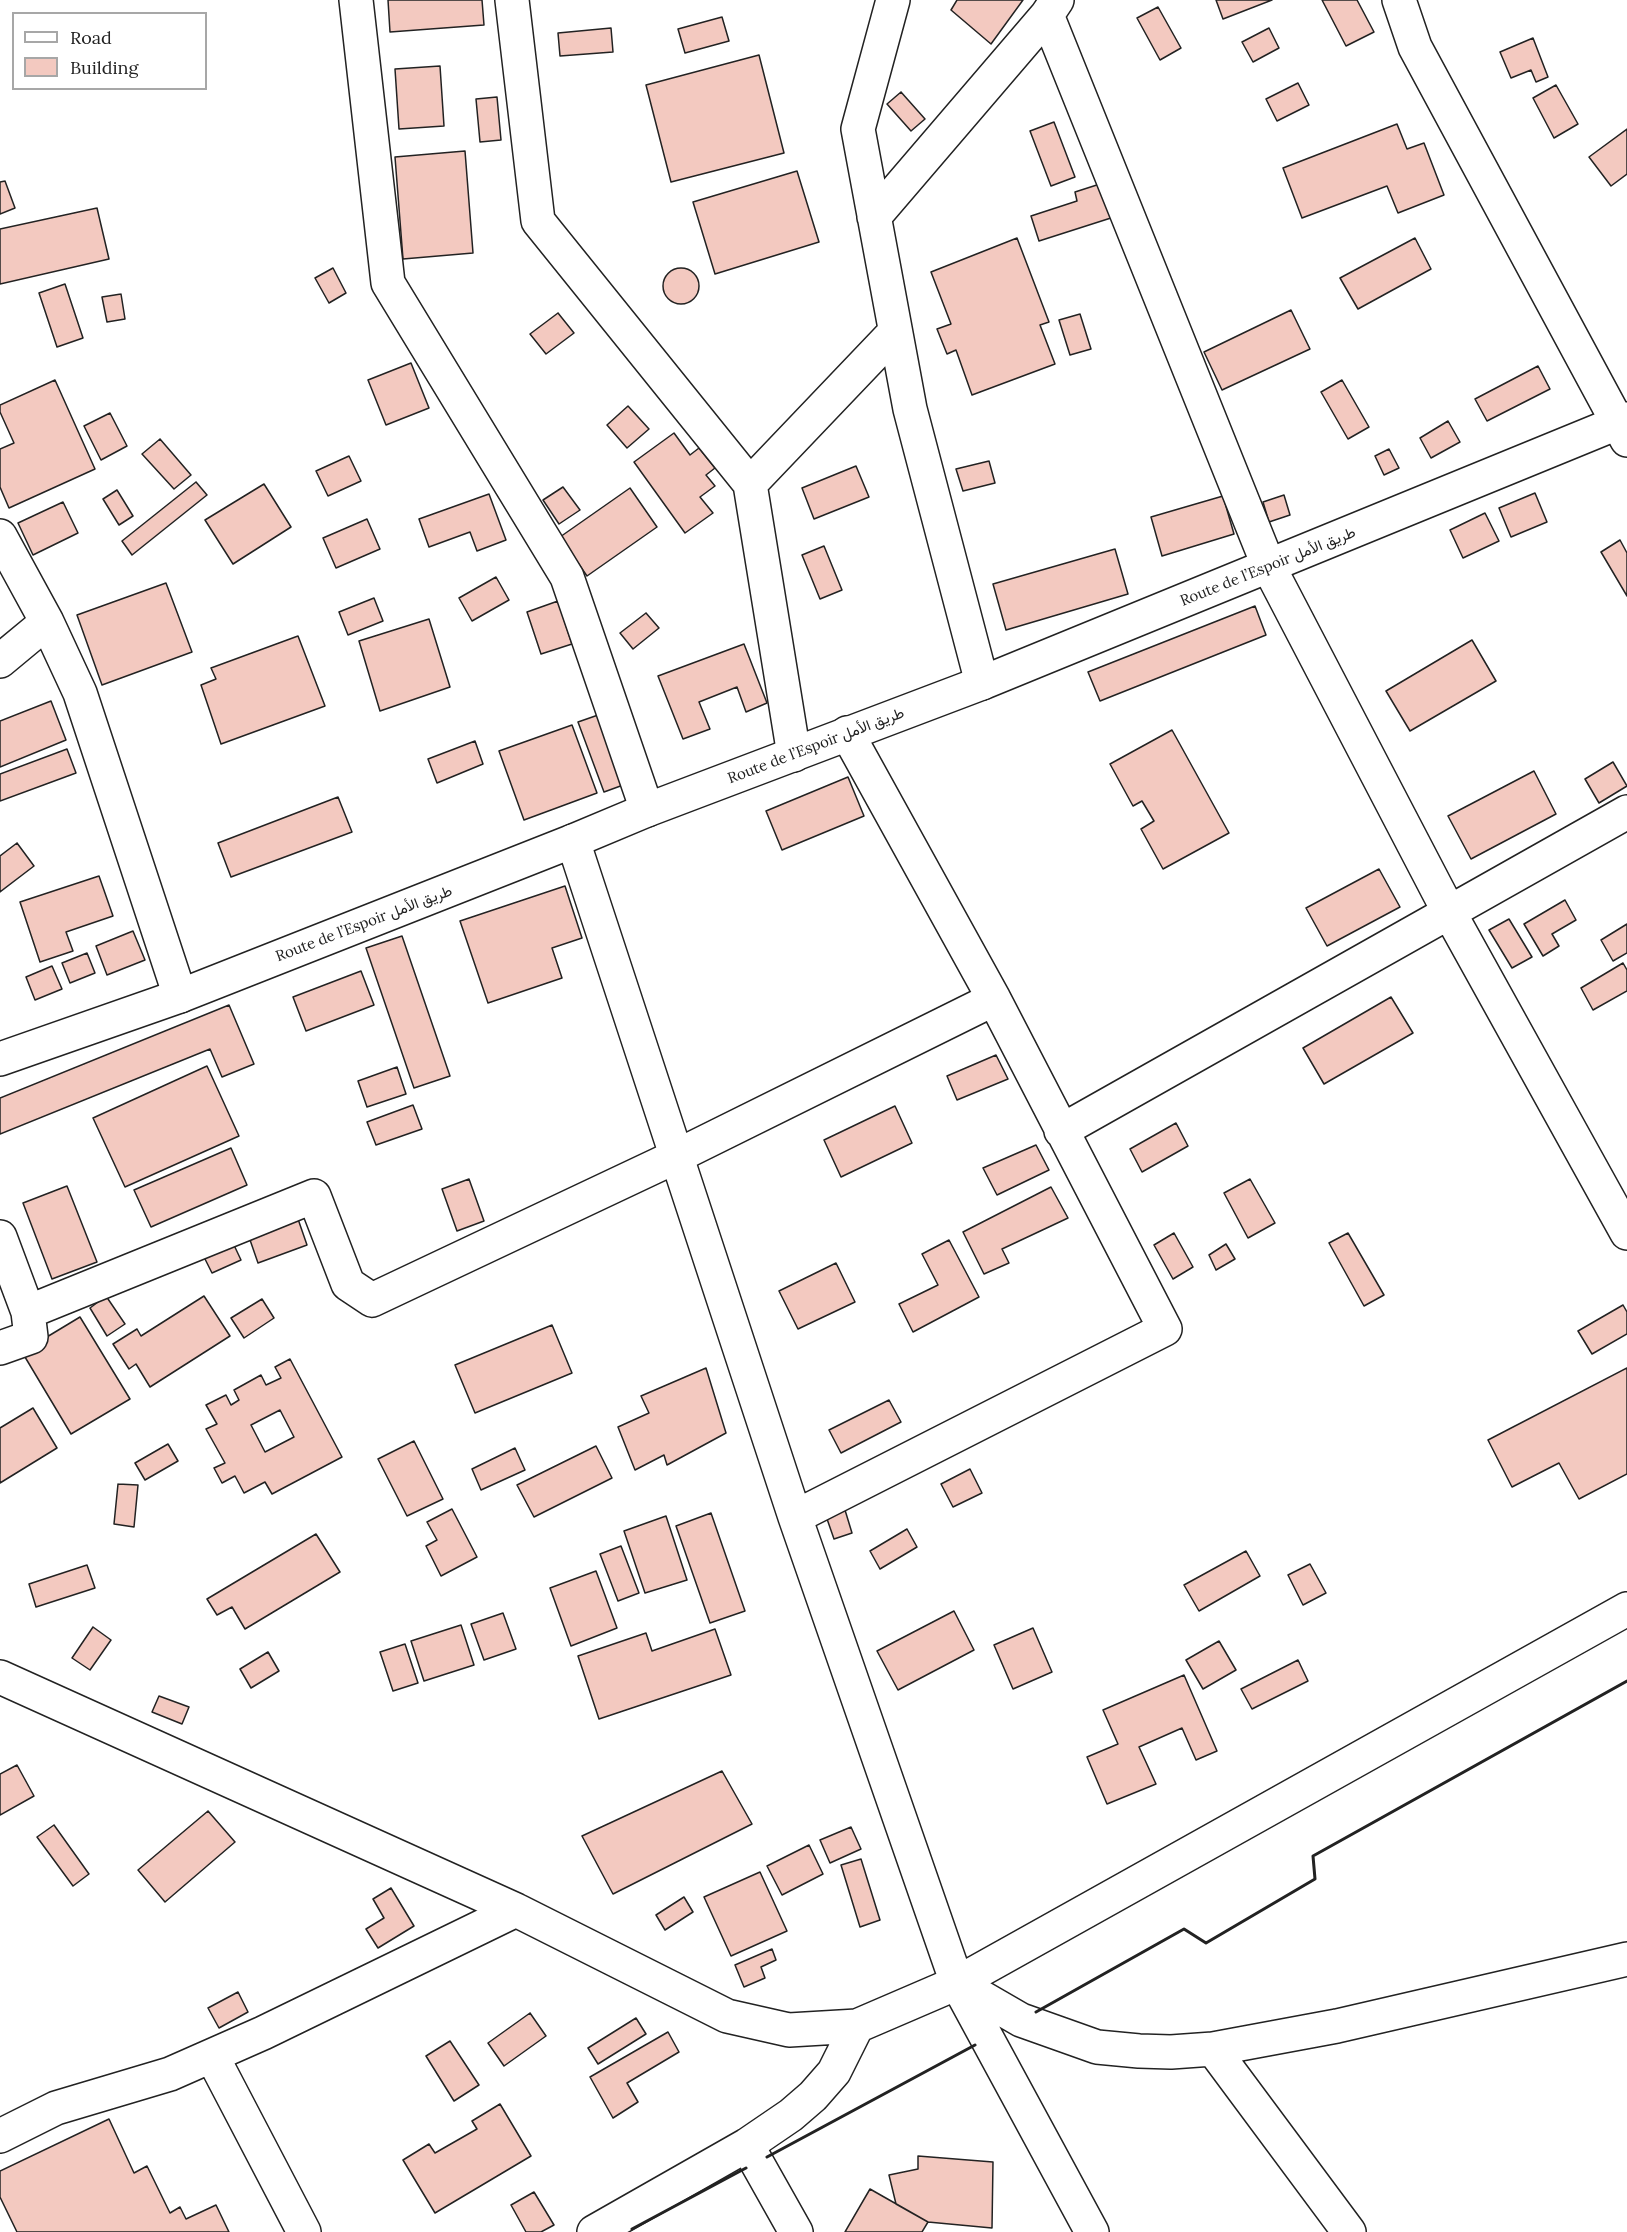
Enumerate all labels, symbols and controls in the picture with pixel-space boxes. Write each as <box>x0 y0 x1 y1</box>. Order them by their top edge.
legend <box>12 12 207 90</box>
text: Road <box>70 26 112 49</box>
text: Building <box>70 56 138 79</box>
street label: Route de l’Espoir طريق الأمل <box>1178 524 1358 610</box>
street label: Route de l’Espoir طريق الأمل <box>725 704 907 788</box>
street label: Route de l’Espoir طريق الأمل <box>273 882 455 966</box>

